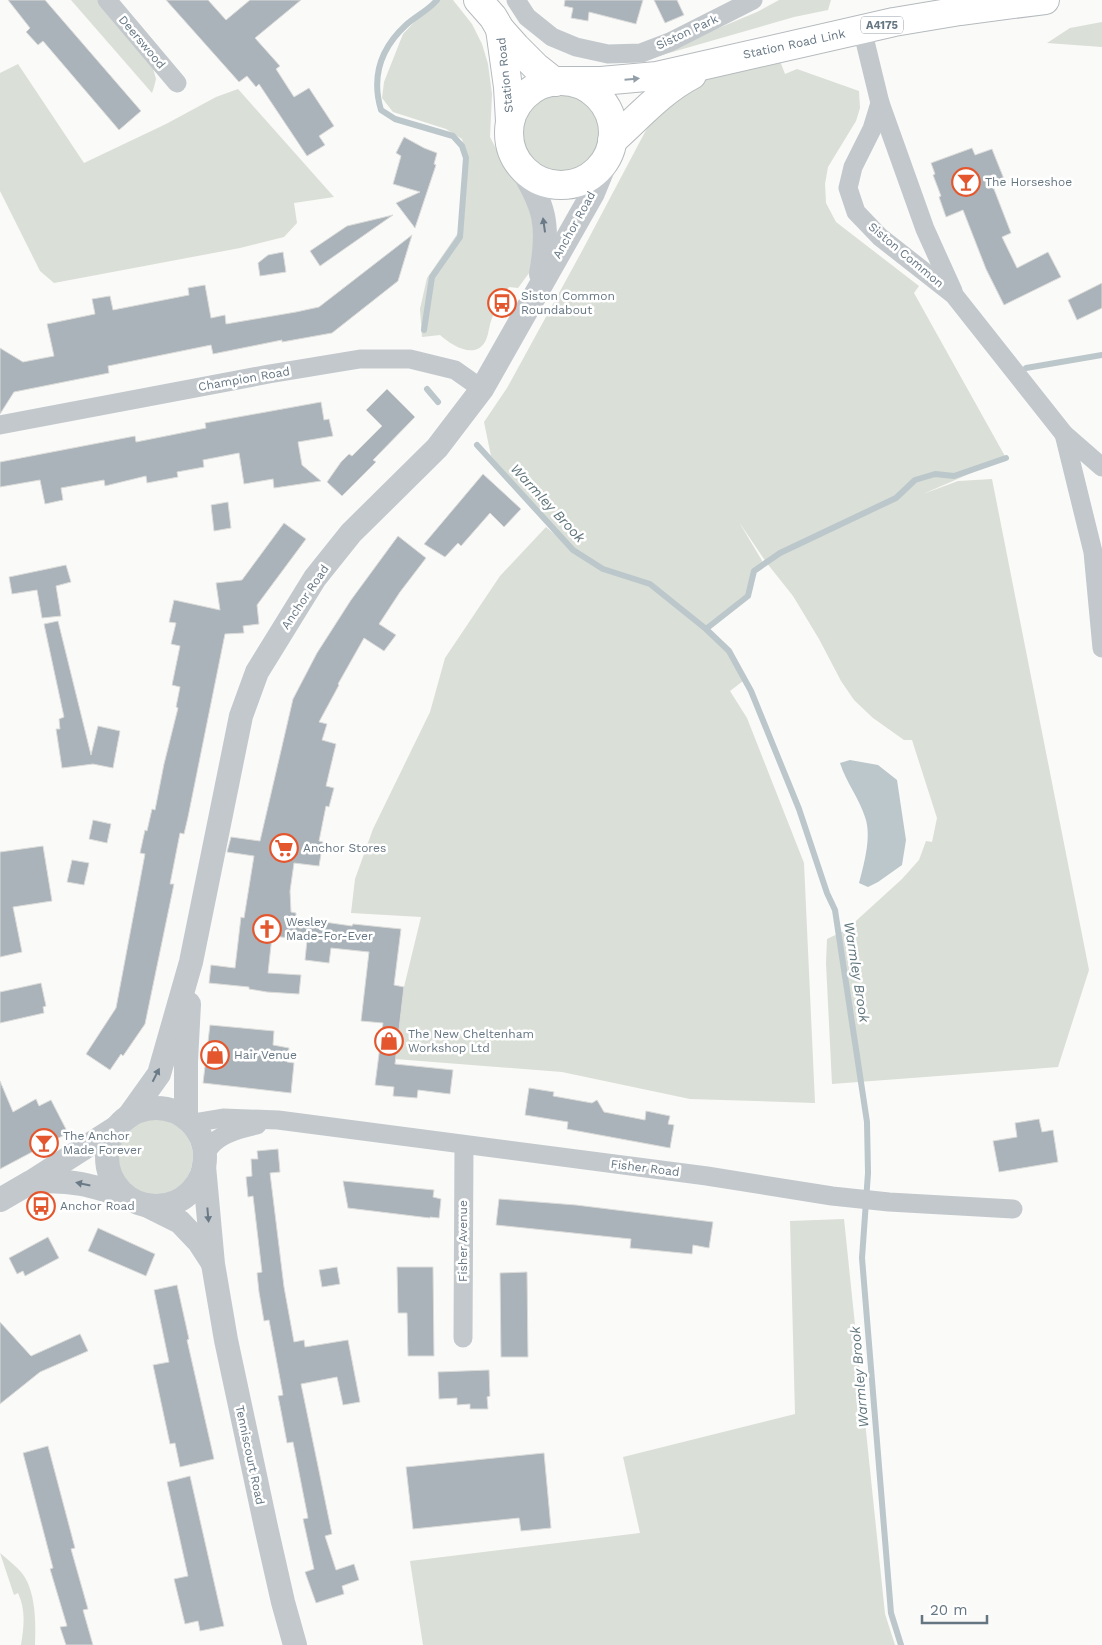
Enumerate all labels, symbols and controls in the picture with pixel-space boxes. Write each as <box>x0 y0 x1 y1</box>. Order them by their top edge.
street label: Siston Park <box>654 11 720 52</box>
street label: Deerswood <box>116 13 168 71</box>
road number: A4175 <box>861 16 903 34</box>
street label: Station Road Link <box>742 26 847 62</box>
street label: Station Road <box>494 37 516 113</box>
one-way arrow <box>624 74 640 82</box>
bar icon: The Horseshoe <box>951 167 981 197</box>
place label: The Horseshoe <box>985 175 1072 189</box>
street label: Anchor Road <box>550 189 598 261</box>
one-way arrow <box>540 216 548 232</box>
street label: Siston Common <box>866 219 946 291</box>
bus stop icon: Siston Common Roundabout <box>487 288 517 318</box>
place label: Siston Common Roundabout <box>521 289 615 317</box>
street label: Champion Road <box>197 364 291 394</box>
water label: Warmley Brook <box>508 460 589 546</box>
street label: Anchor Road <box>278 562 332 632</box>
supermarket icon: Anchor Stores <box>269 833 299 863</box>
place label: Anchor Stores <box>303 841 386 855</box>
church icon: Wesley Made-For-Ever <box>252 914 282 944</box>
place label: Wesley Made-For-Ever <box>286 915 373 943</box>
water label: Warmley Brook <box>841 921 873 1024</box>
shop icon: The New Cheltenham Workshop Ltd <box>374 1026 404 1056</box>
place label: The New Cheltenham Workshop Ltd <box>408 1027 534 1055</box>
shop icon: Hair Venue <box>200 1040 230 1070</box>
place label: Hair Venue <box>234 1048 297 1062</box>
one-way arrow <box>152 1068 161 1083</box>
bar icon: The Anchor Made Forever <box>29 1128 59 1158</box>
place label: The Anchor Made Forever <box>63 1129 142 1157</box>
street label: Fisher Road <box>610 1157 680 1179</box>
one-way arrow <box>76 1180 91 1188</box>
bus stop icon: Anchor Road <box>26 1191 56 1221</box>
place label: Anchor Road <box>60 1199 135 1213</box>
street label: Fisher Avenue <box>456 1200 470 1282</box>
one-way arrow <box>204 1207 212 1223</box>
water label: Warmley Brook <box>847 1325 871 1428</box>
street label: Tenniscourt Road <box>233 1404 267 1506</box>
scale bar <box>922 1592 987 1624</box>
text: 20 m <box>930 1601 968 1619</box>

